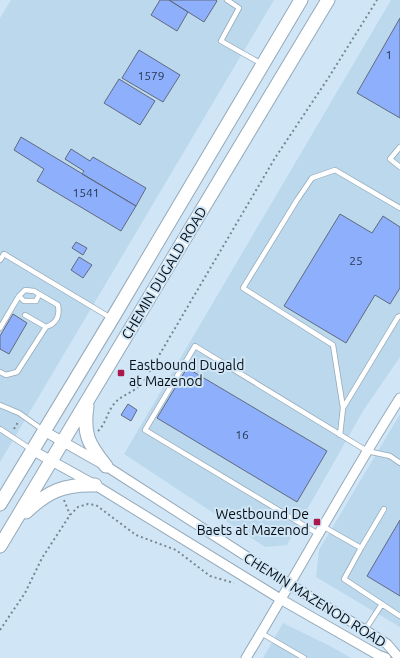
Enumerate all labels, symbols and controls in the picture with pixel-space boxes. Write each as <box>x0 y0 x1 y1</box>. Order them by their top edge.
house number: 1 <box>386 48 392 61</box>
house number: 1579 <box>137 69 165 82</box>
house number: 1541 <box>72 186 100 199</box>
street label: CHEMIN DUGALD ROAD <box>118 204 210 342</box>
house number: 25 <box>349 254 363 267</box>
place label: Eastbound Dugald at Mazenod <box>129 357 244 389</box>
marker: Eastbound Dugald at Mazenod <box>116 368 126 378</box>
house number: 16 <box>235 428 249 441</box>
place label: Westbound De Baets at Mazenod <box>197 506 309 538</box>
marker: Westbound De Baets at Mazenod <box>312 517 322 527</box>
street label: CHEMIN MAZENOD ROAD <box>241 550 389 651</box>

